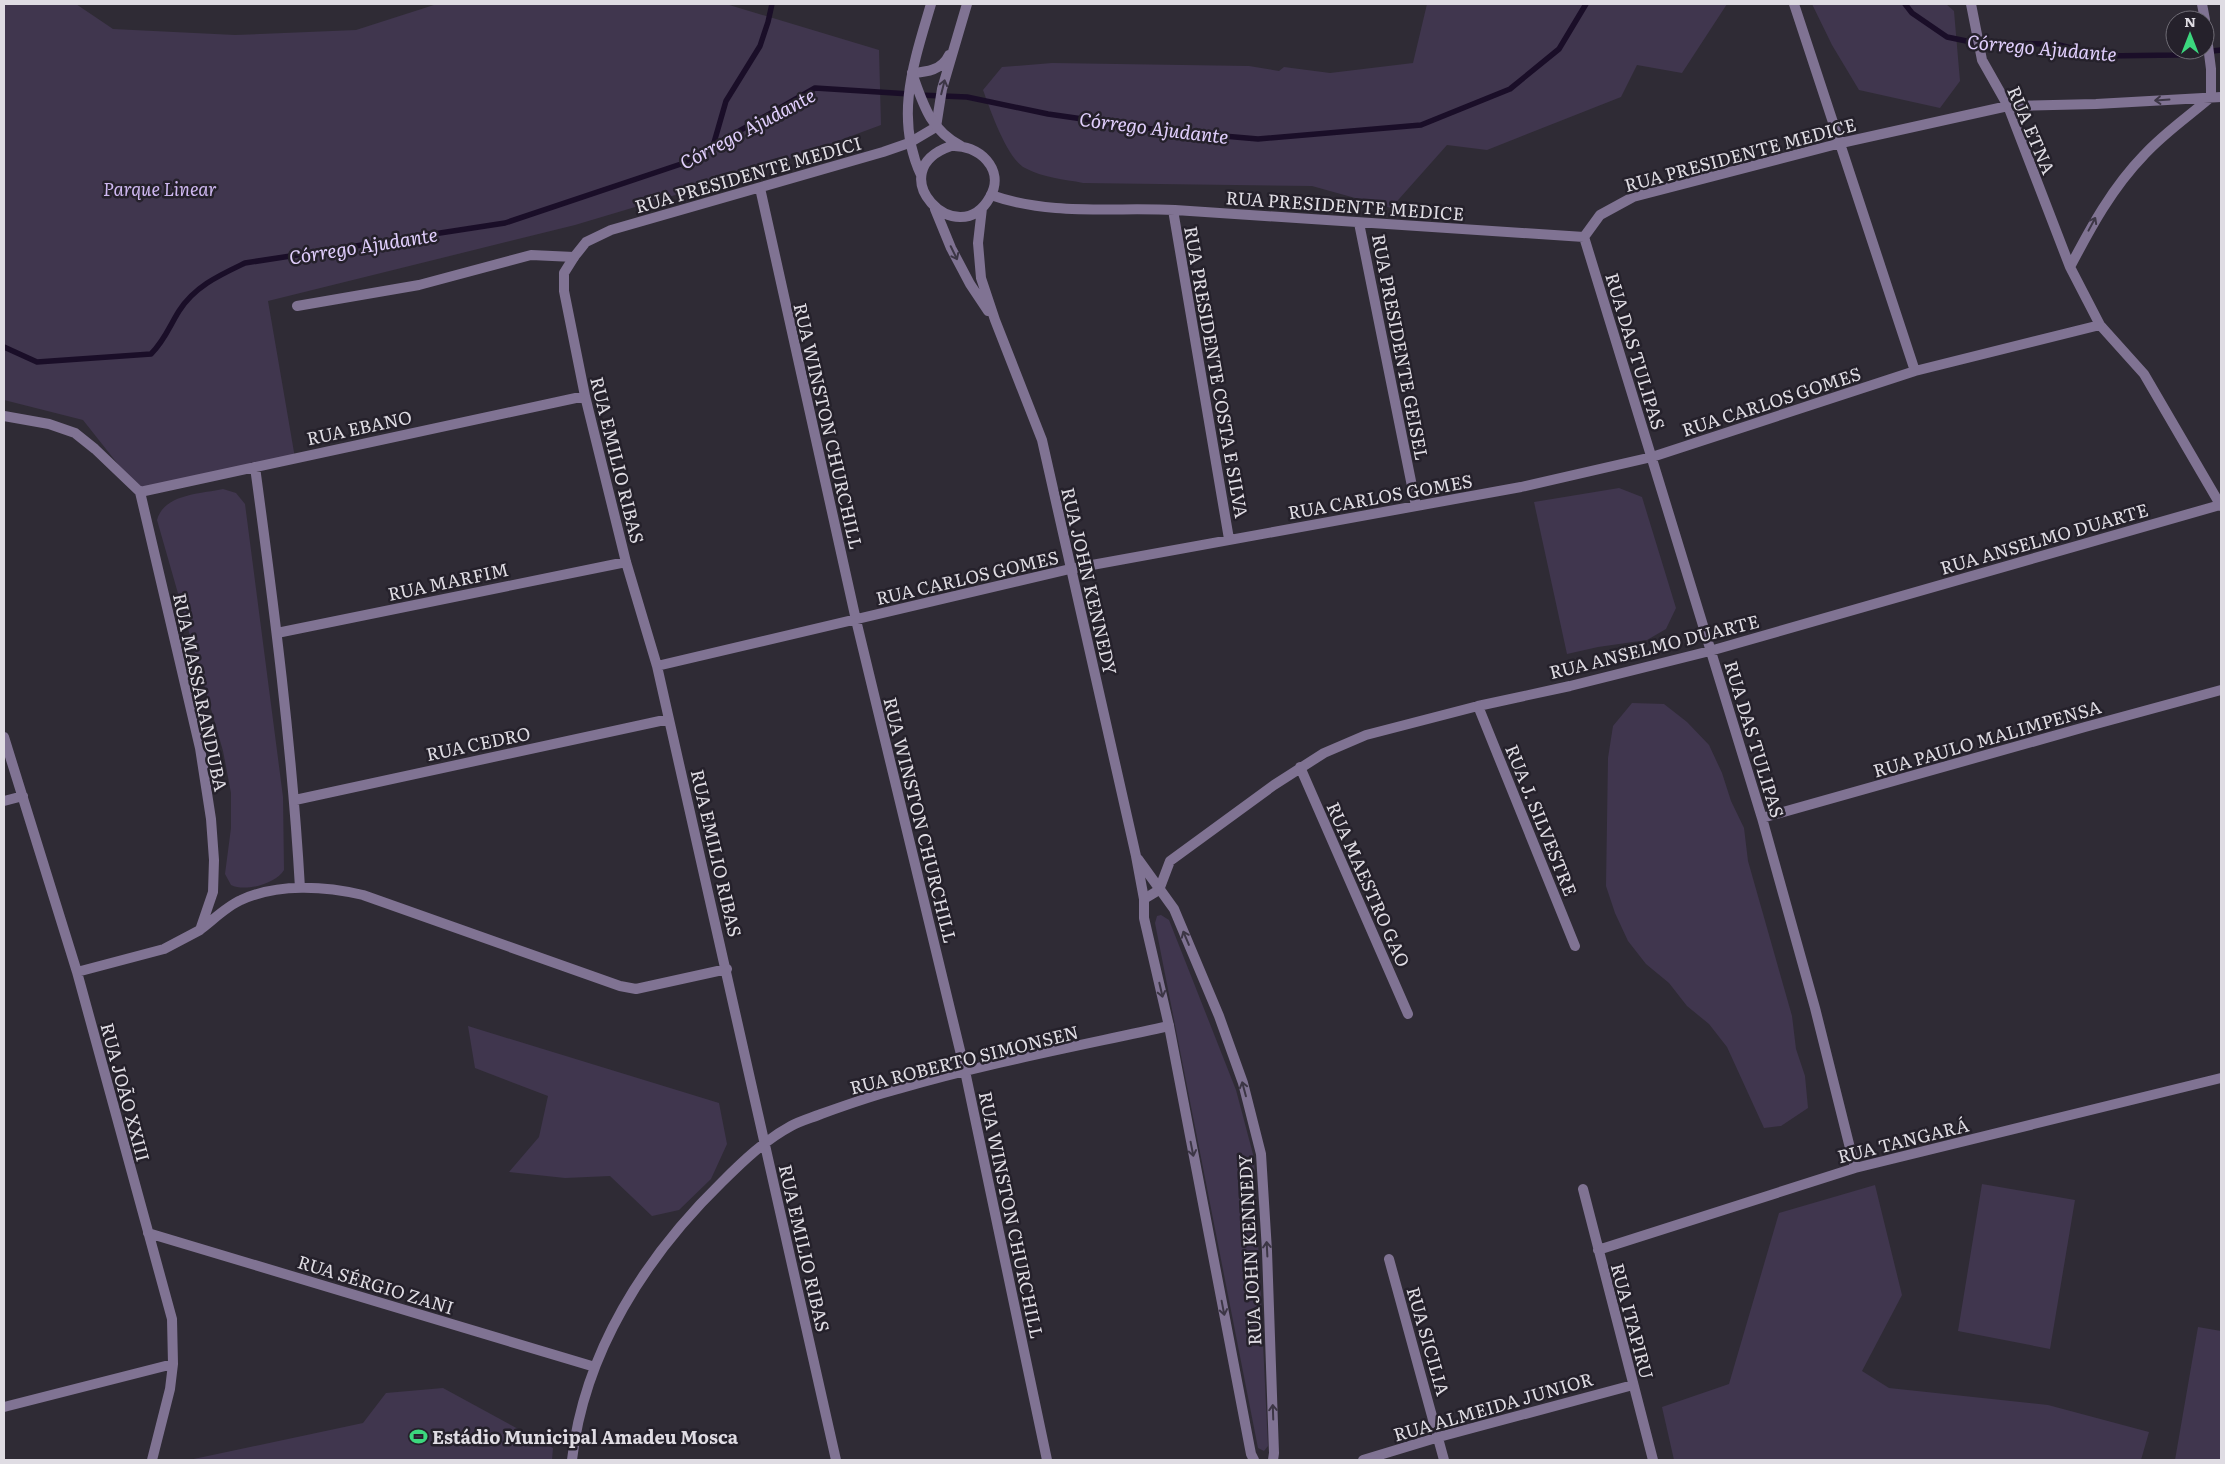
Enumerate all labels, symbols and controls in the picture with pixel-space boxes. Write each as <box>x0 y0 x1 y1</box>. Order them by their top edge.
north arrow <box>2165 10 2215 60</box>
text: N <box>2184 11 2196 31</box>
water label: Córrego Ajudante <box>1966 27 2118 67</box>
one-way arrow <box>939 79 948 95</box>
water label: Córrego Ajudante <box>674 80 820 176</box>
street label: RUA ETNA <box>2001 82 2063 178</box>
one-way arrow <box>2155 95 2171 105</box>
water label: Córrego Ajudante <box>1078 104 1230 150</box>
street label: RUA PRESIDENTE MEDICE <box>1621 110 1859 198</box>
street label: RUA PRESIDENTE MEDICI <box>631 129 865 219</box>
park label: Parque Linear <box>103 175 217 202</box>
street label: RUA PRESIDENTE MEDICE <box>1225 183 1465 227</box>
one-way arrow <box>2088 217 2097 232</box>
water label: Córrego Ajudante <box>287 219 439 271</box>
street label: RUA PRESIDENTE COSTA E SILVA <box>1178 224 1256 520</box>
street label: RUA PRESIDENTE GEISEL <box>1366 231 1436 463</box>
one-way arrow <box>949 245 959 260</box>
street label: RUA DAS TULIPAS <box>1599 269 1673 433</box>
street label: RUA WINSTON CHURCHILL <box>787 300 871 552</box>
street label: RUA CARLOS GOMES <box>1678 359 1864 443</box>
street label: RUA EMILIO RIBAS <box>584 374 652 546</box>
street label: RUA EBANO <box>304 403 414 451</box>
street label: RUA CARLOS GOMES <box>1286 466 1474 526</box>
street label: RUA JOHN KENNEDY <box>1055 485 1125 678</box>
street label: RUA ANSELMO DUARTE <box>1937 495 2151 581</box>
street label: RUA CARLOS GOMES <box>873 543 1061 611</box>
street label: RUA MARFIM <box>385 555 511 607</box>
street label: RUA MASSARANDUBA <box>167 590 235 794</box>
street label: RUA ANSELMO DUARTE <box>1546 607 1762 685</box>
street label: RUA DAS TULIPAS <box>1718 657 1792 821</box>
street label: RUA PAULO MALIMPENSA <box>1870 692 2104 784</box>
street label: RUA WINSTON CHURCHILL <box>877 694 965 946</box>
street label: RUA CEDRO <box>423 719 533 767</box>
street label: RUA J. SILVESTRE <box>1499 740 1585 900</box>
street label: RUA EMILIO RIBAS <box>685 767 749 939</box>
street label: RUA MAESTRO GAO <box>1320 797 1418 971</box>
one-way arrow <box>1181 930 1190 946</box>
one-way arrow <box>1156 981 1166 997</box>
street label: RUA ROBERTO SIMONSEN <box>847 1017 1081 1101</box>
street label: RUA JOÃO XXIII <box>95 1020 157 1164</box>
one-way arrow <box>1239 1082 1249 1098</box>
street label: RUA WINSTON CHURCHILL <box>973 1089 1051 1341</box>
street label: RUA TANGARÁ <box>1834 1111 1972 1169</box>
one-way arrow <box>1188 1140 1198 1156</box>
street label: RUA JOHN KENNEDY <box>1230 1153 1268 1346</box>
street label: RUA EMILIO RIBAS <box>773 1162 837 1334</box>
one-way arrow <box>1263 1242 1272 1258</box>
street label: RUA SÉRGIO ZANI <box>294 1247 458 1321</box>
street label: RUA ITAPIRU <box>1605 1260 1661 1382</box>
street label: RUA SICILIA <box>1401 1283 1457 1399</box>
one-way arrow <box>1219 1300 1228 1316</box>
street label: RUA ALMEIDA JUNIOR <box>1390 1365 1596 1447</box>
one-way arrow <box>1268 1404 1278 1420</box>
place label: Estádio Municipal Amadeu Mosca <box>432 1423 739 1450</box>
sports icon: Estádio Municipal Amadeu Mosca <box>408 1426 428 1446</box>

